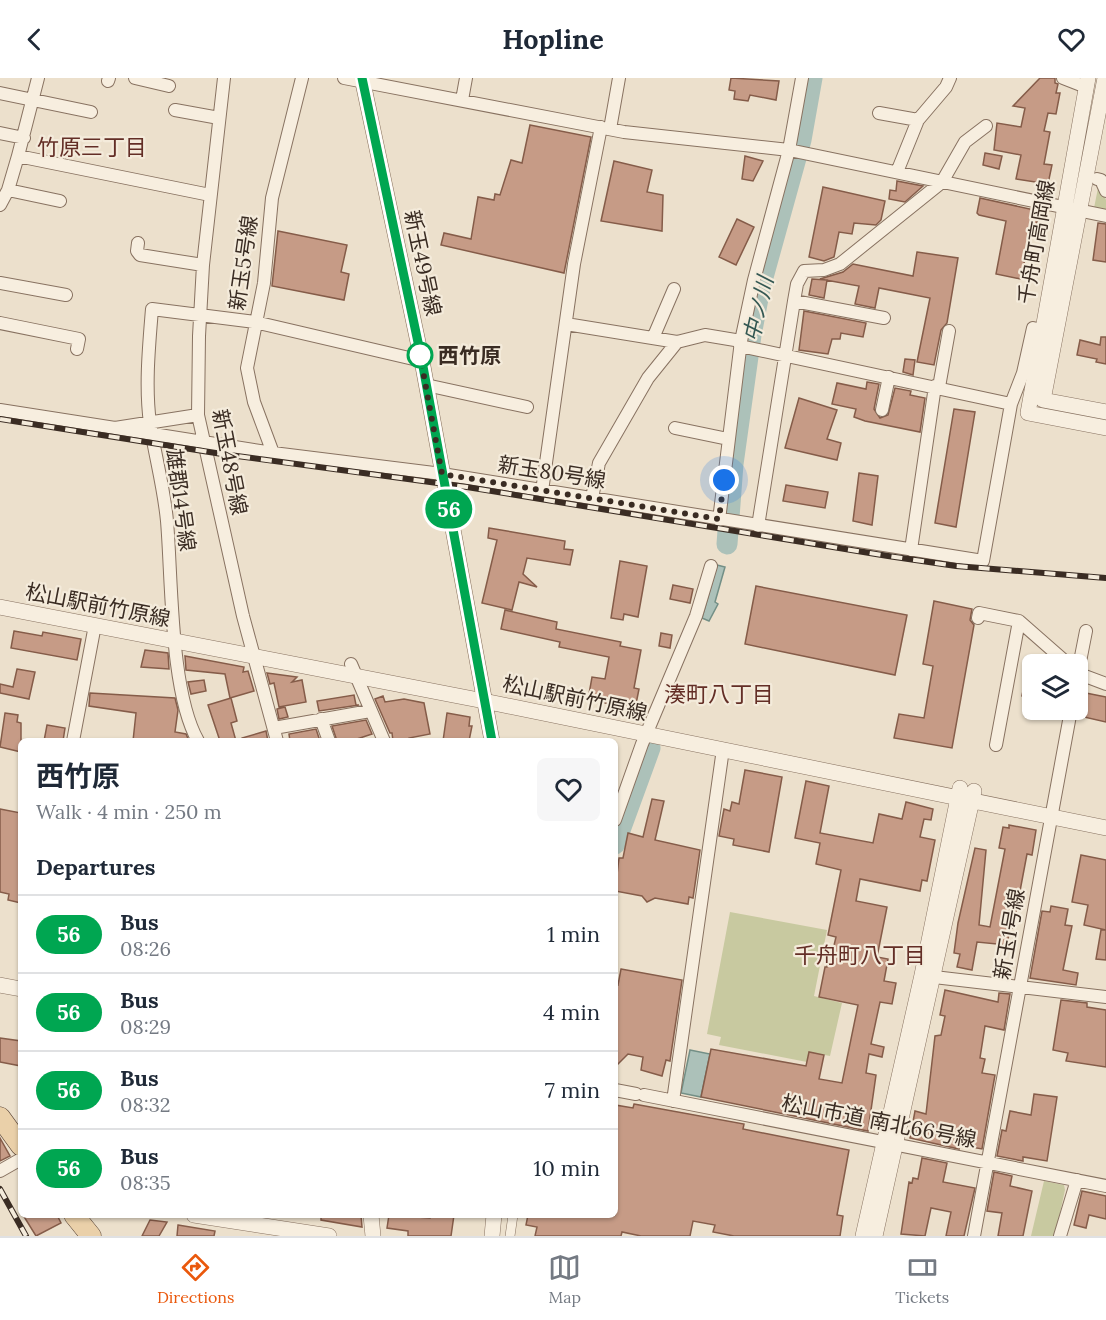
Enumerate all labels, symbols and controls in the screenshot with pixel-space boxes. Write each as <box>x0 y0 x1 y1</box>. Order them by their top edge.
text: Hopline <box>502 22 604 56</box>
icon: back <box>18 23 51 56</box>
icon: heart <box>1055 23 1088 56</box>
district label: 竹原三丁目 <box>37 133 147 161</box>
street label: 千舟町高岡線 <box>1012 178 1060 306</box>
street label: 新玉49号線 <box>399 208 447 318</box>
street label: 新玉5号線 <box>223 214 263 312</box>
water label: 中ノ川 <box>737 272 780 344</box>
marker: 西竹原 <box>407 342 433 368</box>
place label: 西竹原 <box>438 342 501 369</box>
street label: 新玉48号線 <box>207 407 253 517</box>
street label: 雄郡14号線 <box>160 447 202 553</box>
street label: 新玉80号線 <box>496 450 608 494</box>
your location <box>709 465 739 495</box>
line badge: 56 <box>422 490 476 528</box>
text: 56 <box>437 496 461 523</box>
street label: 松山駅前竹原線 <box>23 578 173 632</box>
map controls <box>1022 654 1088 720</box>
button: layers <box>1022 654 1088 720</box>
street label: 松山駅前竹原線 <box>500 670 650 726</box>
district label: 湊町八丁目 <box>664 680 774 708</box>
text: 西竹原 <box>36 758 120 794</box>
button: heart <box>537 758 600 821</box>
text: Walk · 4 min · 250 m <box>36 799 222 824</box>
text: Departures <box>36 853 155 881</box>
street label: 新玉1号線 <box>988 887 1030 981</box>
text: Bus <box>120 908 159 936</box>
text: 1 min <box>547 920 600 948</box>
text: 56 <box>57 921 81 948</box>
text: 08:26 <box>120 936 171 961</box>
district label: 千舟町八丁目 <box>794 941 926 969</box>
text: Bus <box>120 986 159 1014</box>
text: 4 min <box>543 998 600 1026</box>
text: 56 <box>57 999 81 1026</box>
text: 08:29 <box>120 1014 171 1039</box>
text: Bus <box>120 1064 159 1092</box>
text: 7 min <box>545 1076 600 1104</box>
text: 56 <box>57 1077 81 1104</box>
street label: 松山市道 南北66号線 <box>779 1089 979 1153</box>
text: 08:32 <box>120 1092 171 1117</box>
text: Bus <box>120 1142 159 1170</box>
text: 10 min <box>533 1154 600 1182</box>
text: 56 <box>57 1155 81 1182</box>
text: 08:35 <box>120 1170 171 1195</box>
tab: Directions <box>157 1251 234 1307</box>
tab: Map <box>548 1251 581 1307</box>
tab: Tickets <box>895 1251 949 1307</box>

